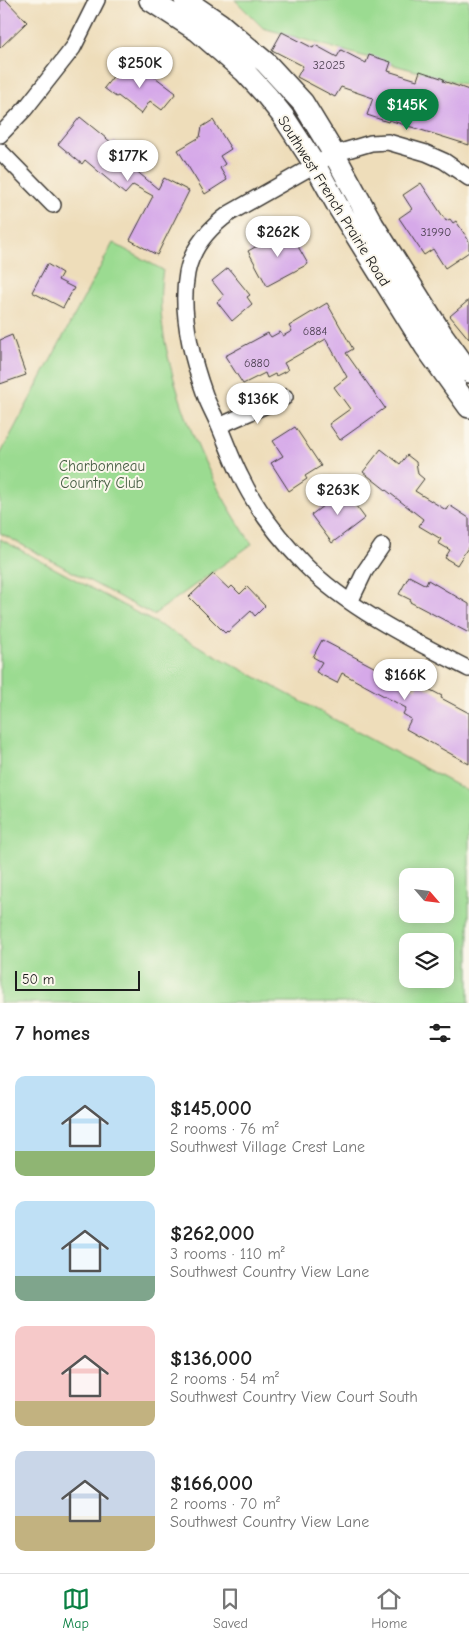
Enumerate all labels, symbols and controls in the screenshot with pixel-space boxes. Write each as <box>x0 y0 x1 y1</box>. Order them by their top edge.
pin: $250K <box>105 46 175 89</box>
text: $250K <box>118 54 162 72</box>
house number: 32025 <box>313 58 345 72</box>
pin: $145K <box>372 88 442 131</box>
text: $145K <box>387 96 427 114</box>
street label: Southwest French Prairie Road <box>274 112 394 290</box>
pin: $177K <box>93 140 163 182</box>
text: $177K <box>108 147 148 165</box>
pin: $262K <box>243 216 313 258</box>
text: $262K <box>257 223 299 241</box>
house number: 31990 <box>421 225 451 239</box>
house number: 6884 <box>303 324 328 338</box>
house number: 6880 <box>244 356 270 370</box>
pin: $136K <box>223 382 293 425</box>
text: $136K <box>237 390 279 408</box>
park label: Charbonneau Country Club <box>59 457 145 492</box>
pin: $263K <box>303 474 373 516</box>
text: $263K <box>317 481 359 499</box>
pin: $166K <box>370 658 440 701</box>
text: $166K <box>384 666 426 684</box>
north arrow <box>399 868 454 922</box>
map controls <box>399 868 454 988</box>
button: layers <box>399 933 454 988</box>
scale bar <box>15 968 140 991</box>
text: 50 m <box>22 971 54 988</box>
icon: filters <box>426 1019 454 1047</box>
text: 7 homes <box>15 1021 90 1045</box>
icon: home <box>55 1096 115 1156</box>
text: $145,000 <box>170 1096 252 1120</box>
text: 2 rooms · 76 m² <box>170 1120 279 1138</box>
text: Southwest Village Crest Lane <box>170 1138 365 1156</box>
icon: home <box>55 1221 115 1281</box>
text: $262,000 <box>170 1221 255 1245</box>
text: 3 rooms · 110 m² <box>170 1245 285 1263</box>
text: Southwest Country View Lane <box>170 1263 369 1281</box>
icon: home <box>55 1346 115 1406</box>
text: $136,000 <box>170 1346 252 1370</box>
text: 2 rooms · 54 m² <box>170 1370 279 1388</box>
text: Southwest Country View Court South <box>170 1388 418 1406</box>
icon: home <box>55 1471 115 1531</box>
text: $166,000 <box>170 1471 253 1495</box>
text: 2 rooms · 70 m² <box>170 1495 280 1513</box>
text: Southwest Country View Lane <box>170 1513 369 1531</box>
tab: Map <box>62 1585 90 1632</box>
tab: Saved <box>213 1585 248 1632</box>
tab: Home <box>371 1585 407 1632</box>

